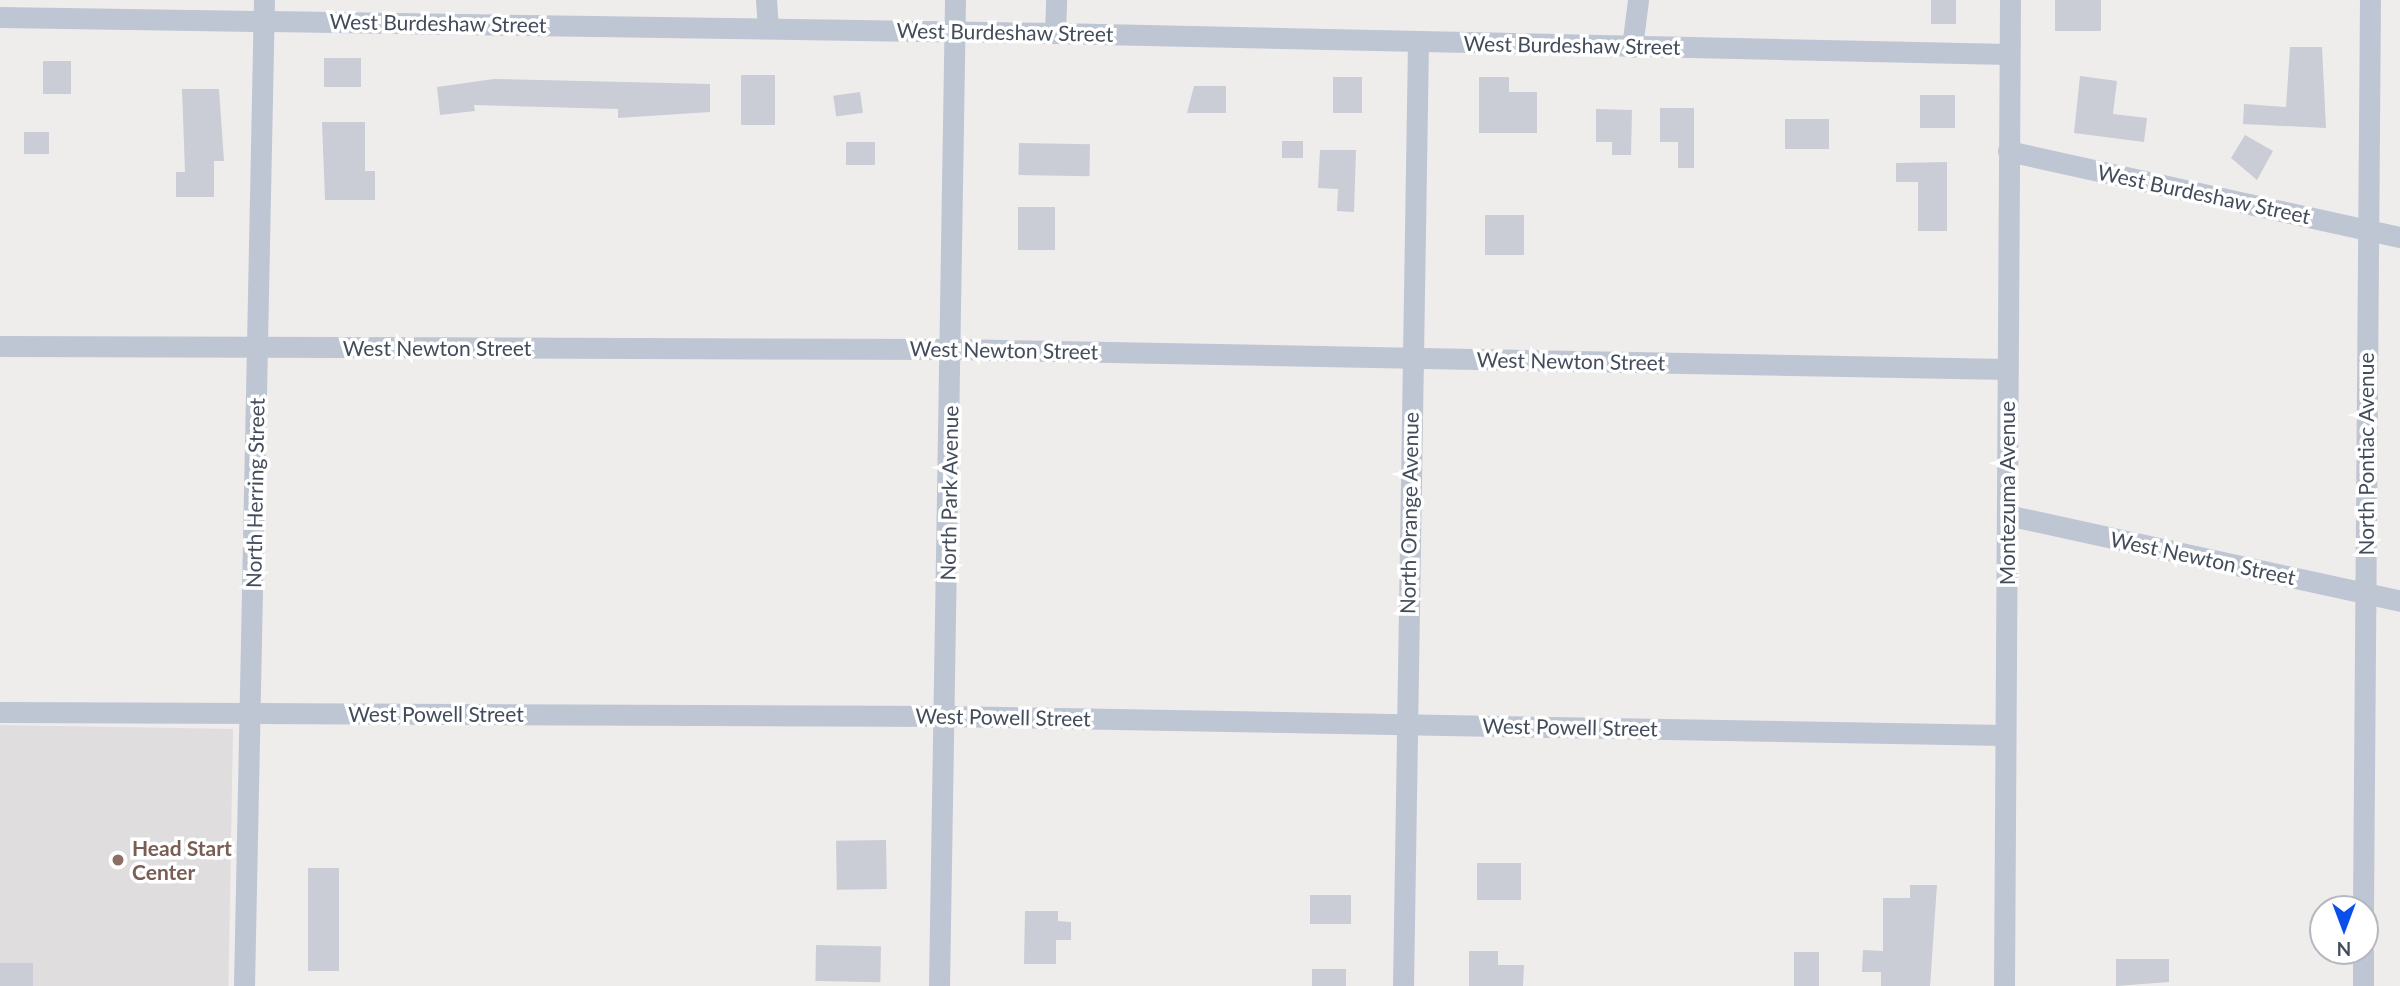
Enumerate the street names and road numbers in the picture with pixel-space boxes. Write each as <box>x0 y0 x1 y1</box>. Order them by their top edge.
street label: West Burdeshaw Street <box>329 9 547 37</box>
street label: West Burdeshaw Street <box>896 18 1114 46</box>
street label: West Burdeshaw Street <box>1463 31 1681 59</box>
street label: West Burdeshaw Street <box>2095 159 2313 229</box>
street label: West Newton Street <box>343 335 531 361</box>
street label: West Newton Street <box>909 336 1099 364</box>
street label: West Newton Street <box>1476 347 1666 375</box>
street label: North Pontiac Avenue <box>2353 352 2379 556</box>
street label: North Herring Street <box>241 398 269 588</box>
street label: Montezuma Avenue <box>1994 400 2020 586</box>
street label: North Park Avenue <box>935 405 963 581</box>
street label: North Orange Avenue <box>1395 411 1423 615</box>
street label: West Newton Street <box>2108 526 2298 590</box>
street label: West Powell Street <box>348 701 524 727</box>
street label: West Powell Street <box>915 703 1091 731</box>
street label: West Powell Street <box>1482 713 1658 741</box>

